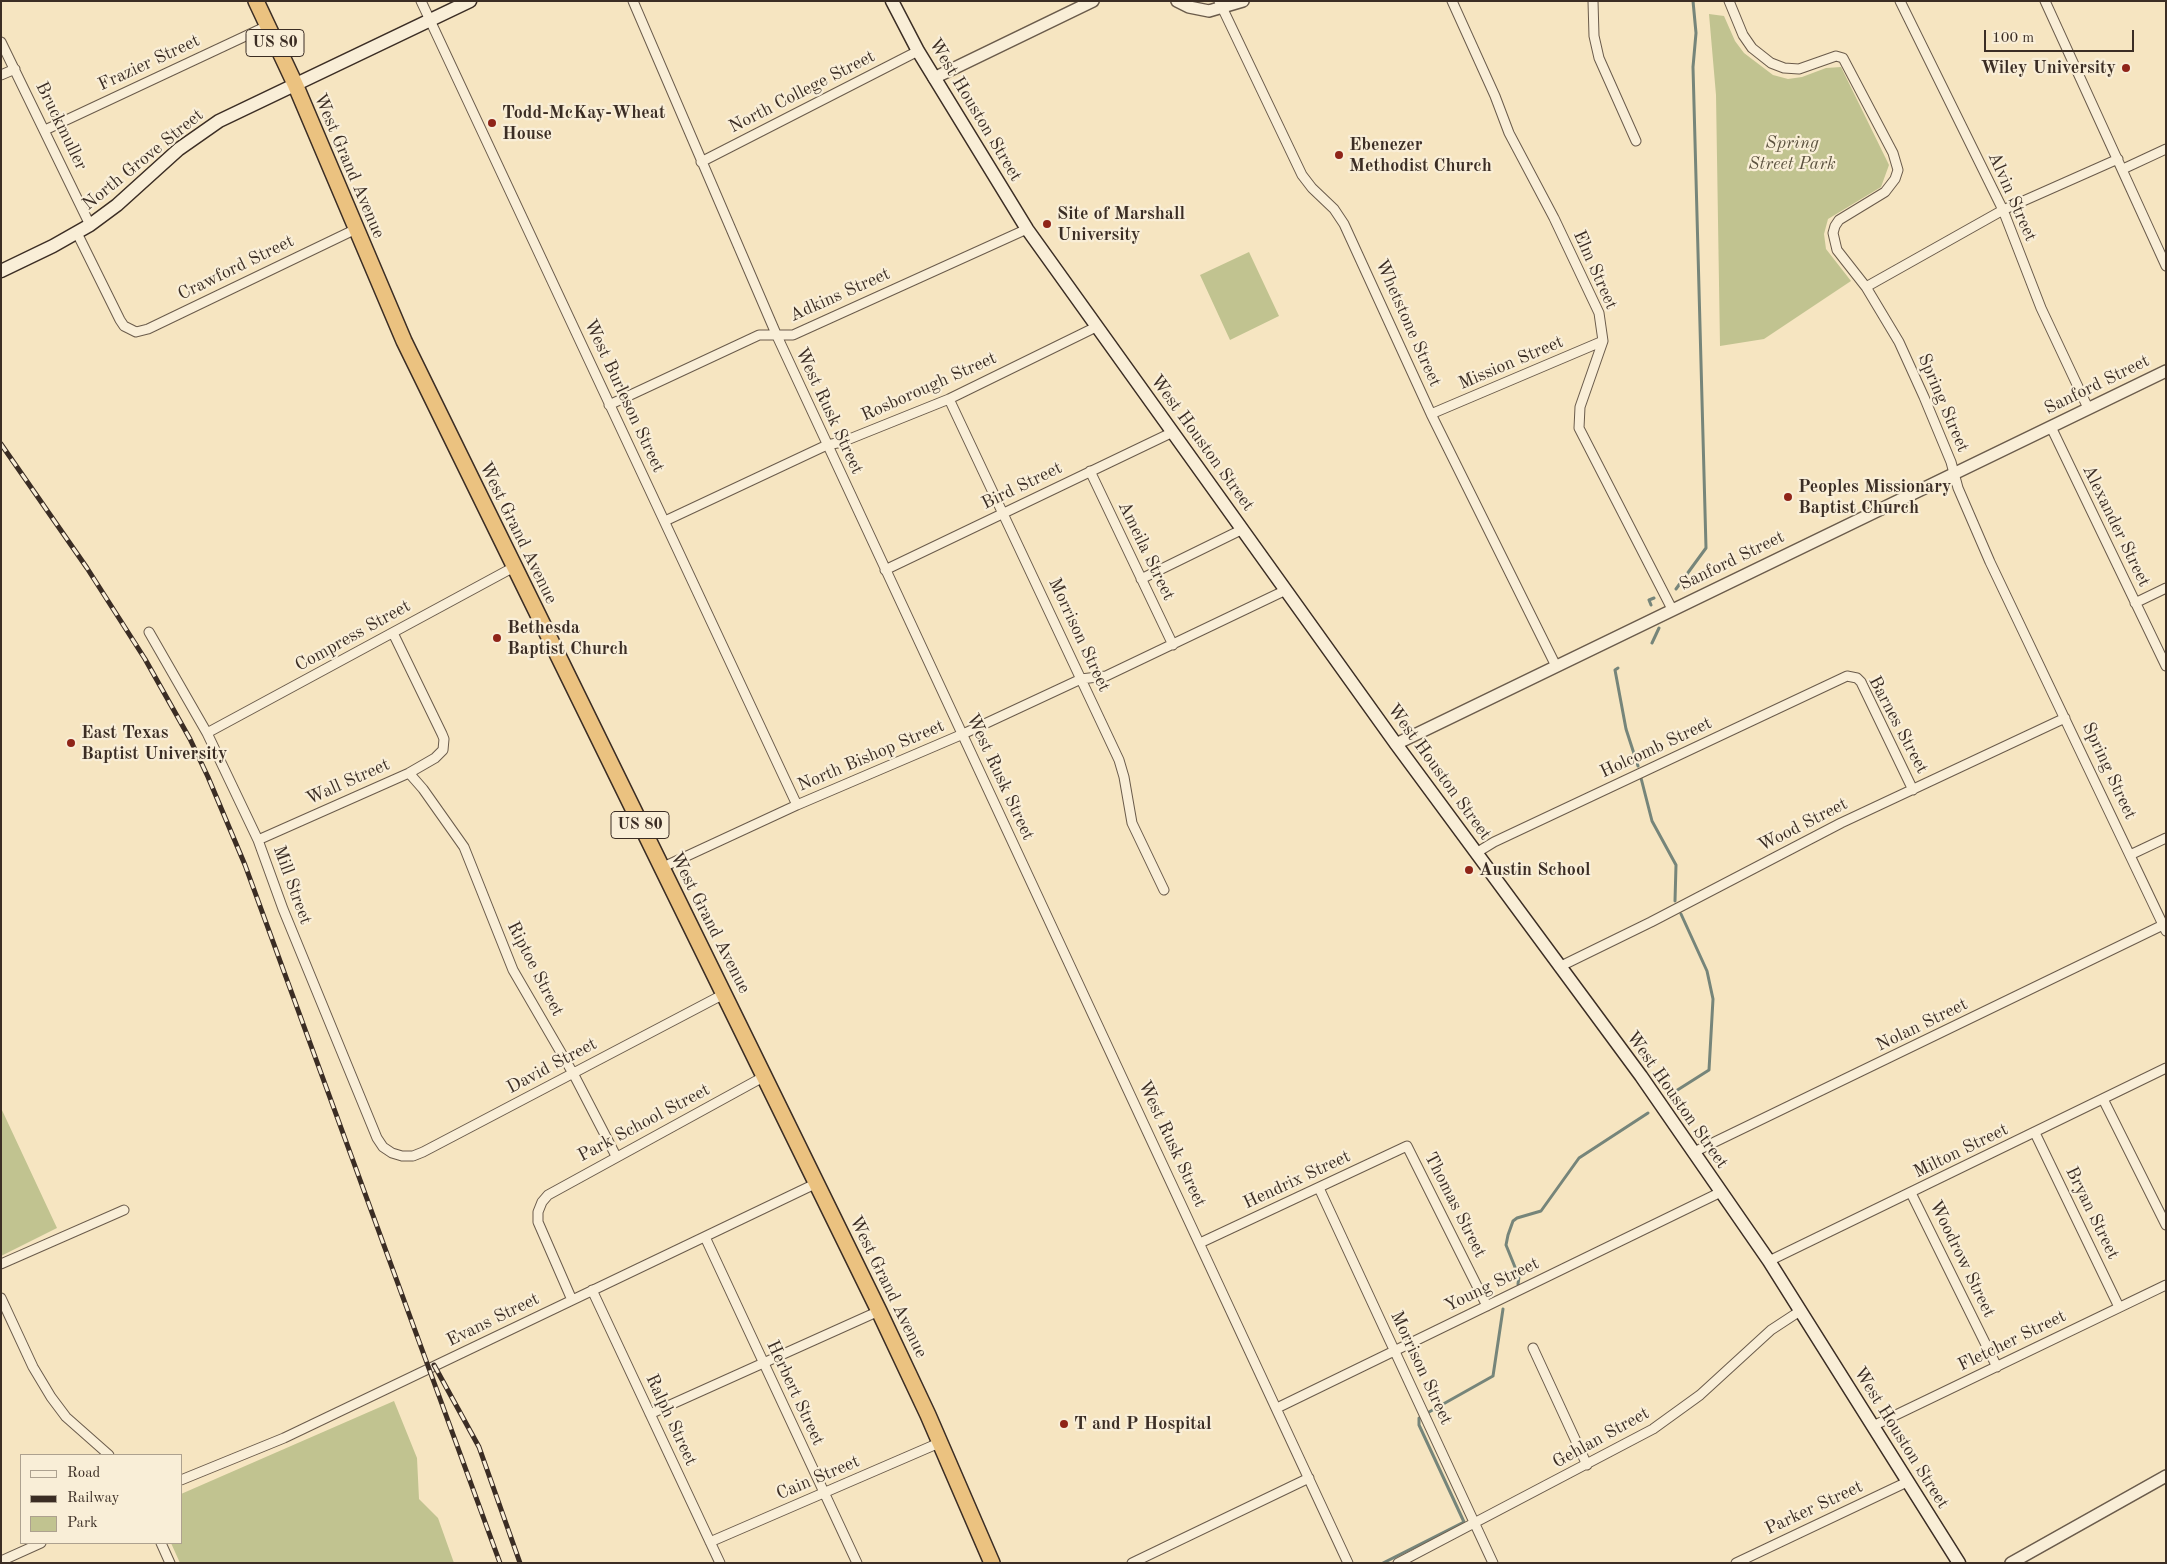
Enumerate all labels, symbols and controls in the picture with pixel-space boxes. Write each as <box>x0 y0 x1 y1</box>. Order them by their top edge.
scale bar <box>1987 20 2137 52</box>
road number: US 80 <box>246 29 304 56</box>
street label: Frazier Street <box>95 30 203 96</box>
text: 100 m <box>1992 31 2034 46</box>
street label: West Houston Street <box>924 35 1026 185</box>
street label: North College Street <box>725 46 879 138</box>
place label: Wiley University <box>1980 57 2116 79</box>
marker: Wiley University <box>2120 62 2132 74</box>
street label: Bruckmuller <box>30 78 92 174</box>
street label: West Grand Avenue <box>309 90 389 242</box>
place label: Todd-McKay-Wheat House <box>502 102 666 144</box>
street label: North Grove Street <box>78 105 208 215</box>
marker: Todd-McKay-Wheat House <box>486 117 498 129</box>
park label: Spring Street Park <box>1748 132 1836 174</box>
place label: Ebenezer Methodist Church <box>1349 134 1492 176</box>
marker: Ebenezer Methodist Church <box>1333 149 1345 161</box>
street label: Alvin Street <box>1983 149 2041 245</box>
place label: Site of Marshall University <box>1057 203 1185 245</box>
marker: Site of Marshall University <box>1041 218 1053 230</box>
street label: Elm Street <box>1568 227 1622 313</box>
street label: Crawford Street <box>175 231 297 305</box>
street label: Whetstone Street <box>1370 256 1446 390</box>
street label: Adkins Street <box>786 263 894 327</box>
street label: West Burleson Street <box>579 316 669 476</box>
street label: Mission Street <box>1455 331 1567 395</box>
street label: West Rusk Street <box>790 344 868 478</box>
street label: Rosborough Street <box>858 347 1000 427</box>
street label: Spring Street <box>1913 350 1973 456</box>
street label: Sanford Street <box>2041 350 2153 420</box>
street label: West Houston Street <box>1145 371 1259 515</box>
street label: Bird Street <box>978 457 1066 515</box>
street label: West Grand Avenue <box>474 458 562 608</box>
street label: Alexander Street <box>2077 462 2155 590</box>
place label: Peoples Missionary Baptist Church <box>1798 476 1952 518</box>
marker: Peoples Missionary Baptist Church <box>1782 491 1794 503</box>
street label: Ameila Street <box>1113 498 1179 604</box>
street label: Sanford Street <box>1676 526 1788 596</box>
street label: Morrison Street <box>1043 575 1115 695</box>
street label: Compress Street <box>292 595 414 677</box>
place label: Bethesda Baptist Church <box>507 617 628 660</box>
marker: Bethesda Baptist Church <box>491 632 503 644</box>
street label: Barnes Street <box>1863 673 1933 777</box>
street label: West Houston Street <box>1382 700 1496 844</box>
street label: West Rusk Street <box>961 710 1039 844</box>
street label: Holcomb Street <box>1597 713 1715 783</box>
street label: North Bishop Street <box>794 715 948 797</box>
street label: Spring Street <box>2077 719 2141 823</box>
place label: East Texas Baptist University <box>81 722 227 764</box>
marker: East Texas Baptist University <box>65 737 77 749</box>
street label: Wall Street <box>303 754 393 810</box>
street label: Wood Street <box>1755 793 1851 857</box>
road number: US 80 <box>611 812 669 838</box>
street label: Mill Street <box>268 843 316 927</box>
street label: West Grand Avenue <box>665 849 755 997</box>
place label: Austin School <box>1479 859 1590 881</box>
marker: Austin School <box>1463 864 1475 876</box>
street label: Riptoe Street <box>502 918 568 1020</box>
street label: Nolan Street <box>1873 994 1971 1056</box>
street label: West Houston Street <box>1621 1027 1733 1173</box>
street label: David Street <box>503 1033 601 1099</box>
street label: West Rusk Street <box>1133 1077 1211 1211</box>
street label: Park School Street <box>574 1079 714 1167</box>
street label: Milton Street <box>1910 1119 2012 1183</box>
street label: Hendrix Street <box>1240 1146 1354 1214</box>
street label: Thomas Street <box>1419 1149 1491 1261</box>
street label: Bryan Street <box>2060 1163 2124 1263</box>
street label: Woodrow Street <box>1924 1197 2000 1321</box>
street label: West Grand Avenue <box>844 1212 932 1362</box>
street label: Young Street <box>1441 1253 1543 1317</box>
street label: Evans Street <box>443 1288 543 1352</box>
street label: Fletcher Street <box>1954 1306 2070 1376</box>
street label: Morrison Street <box>1385 1308 1457 1428</box>
street label: Herbert Street <box>761 1337 829 1449</box>
street label: West Houston Street <box>1849 1363 1953 1513</box>
street label: Ralph Street <box>640 1371 702 1469</box>
street label: Gehlan Street <box>1549 1403 1653 1473</box>
place label: T and P Hospital <box>1074 1413 1211 1435</box>
marker: T and P Hospital <box>1058 1418 1070 1430</box>
street label: Cain Street <box>773 1451 863 1505</box>
legend <box>20 1454 182 1544</box>
text: Road <box>67 1466 100 1481</box>
street label: Parker Street <box>1762 1476 1866 1540</box>
text: Railway <box>67 1491 120 1506</box>
text: Park <box>67 1516 98 1531</box>

